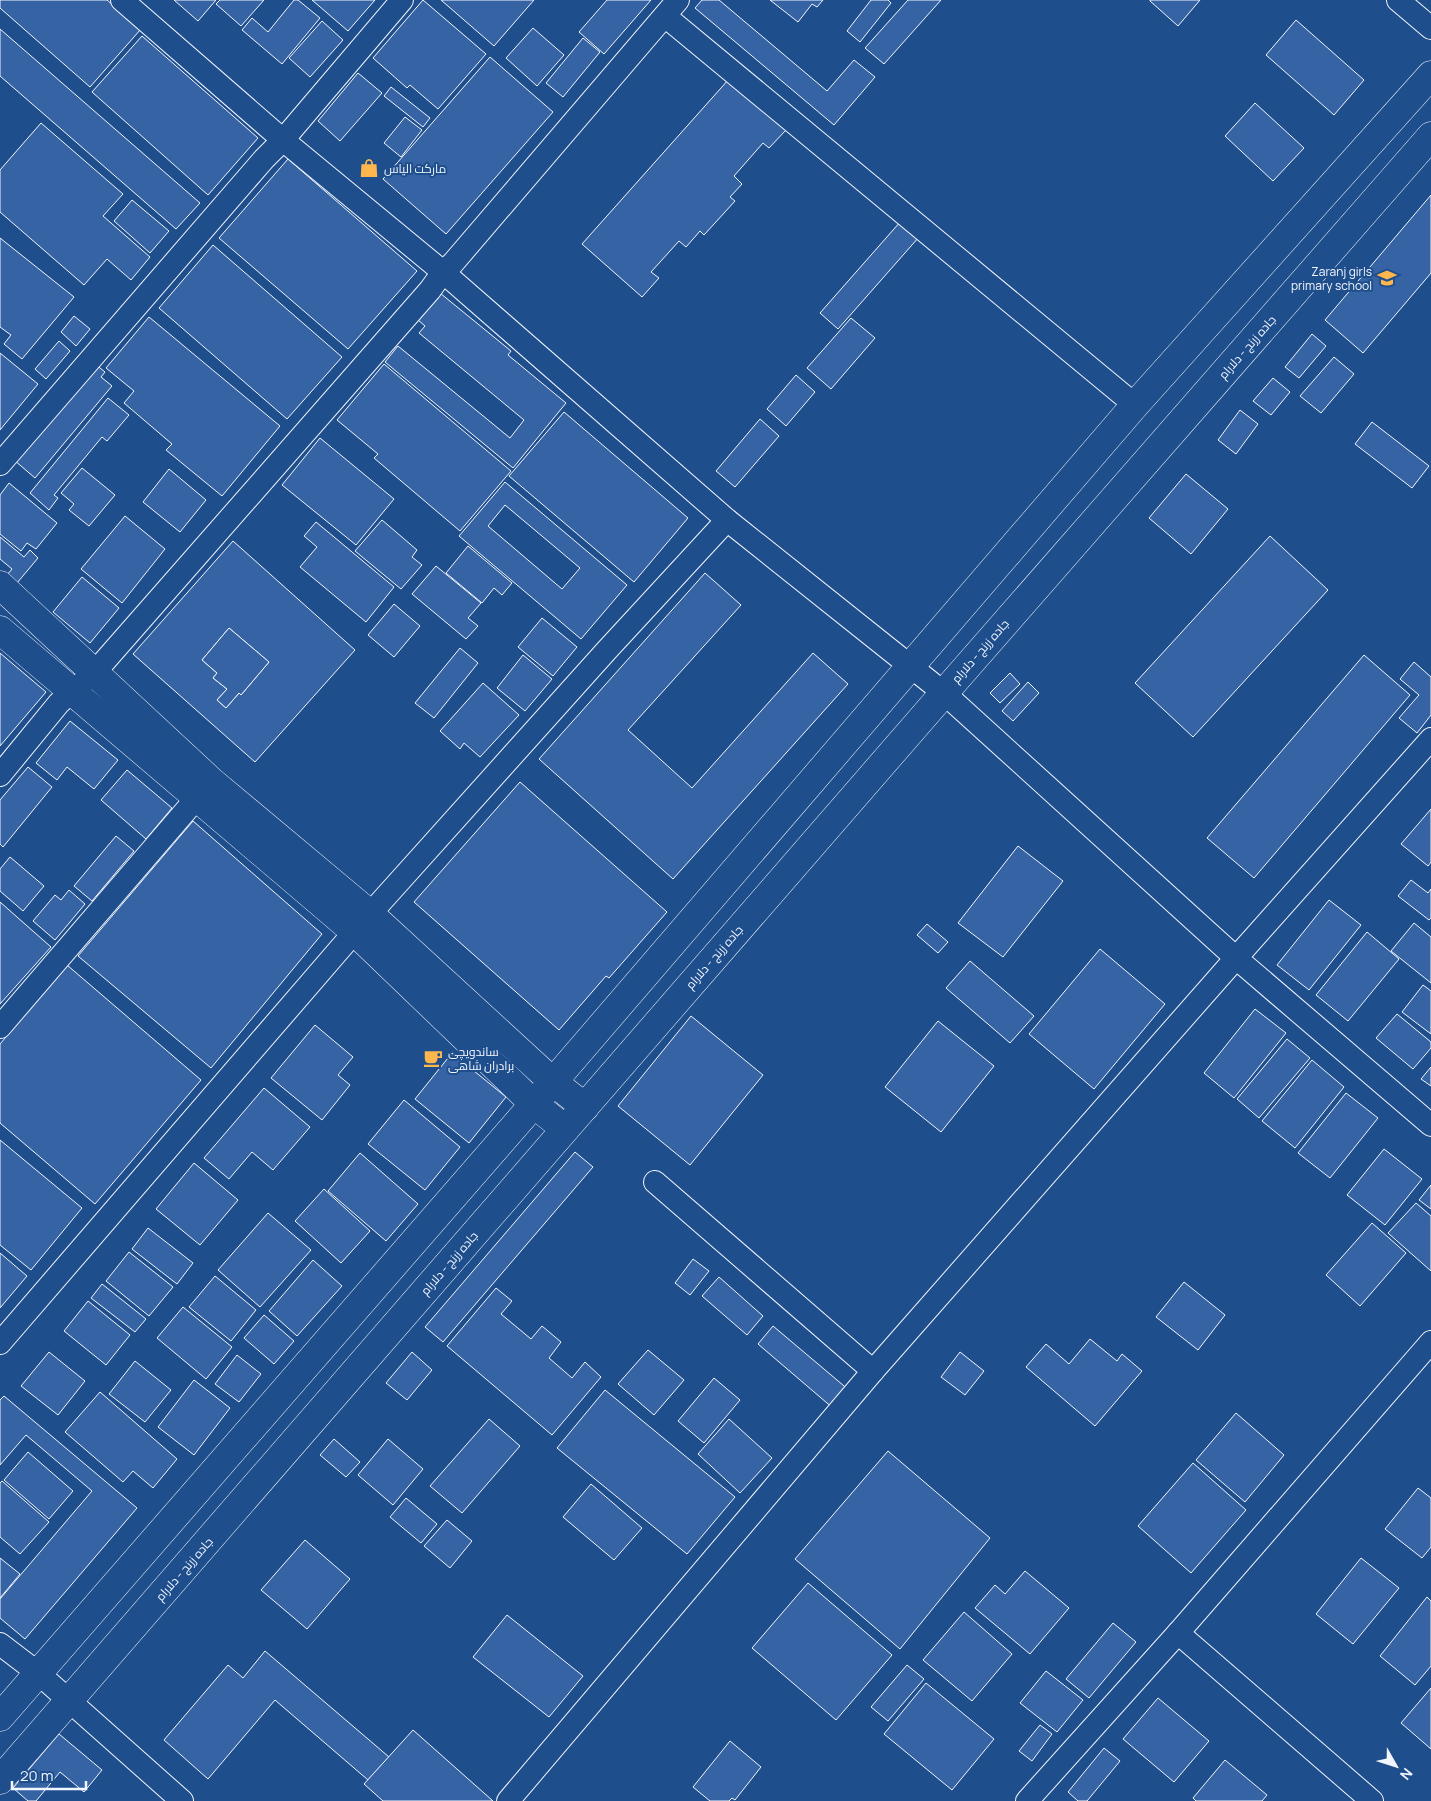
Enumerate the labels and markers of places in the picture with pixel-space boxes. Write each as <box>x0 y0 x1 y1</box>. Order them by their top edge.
shop icon: مارکت الیاس <box>358 157 380 179</box>
place label: مارکت الیاس <box>384 160 446 177</box>
place label: Zaranj girls primary school <box>1291 263 1372 294</box>
school or university icon: Zaranj girls primary school <box>1376 267 1398 289</box>
place label: ساندویچی برادران شاهی <box>448 1043 514 1074</box>
cafe icon: ساندویچی برادران شاهی <box>422 1047 444 1069</box>

